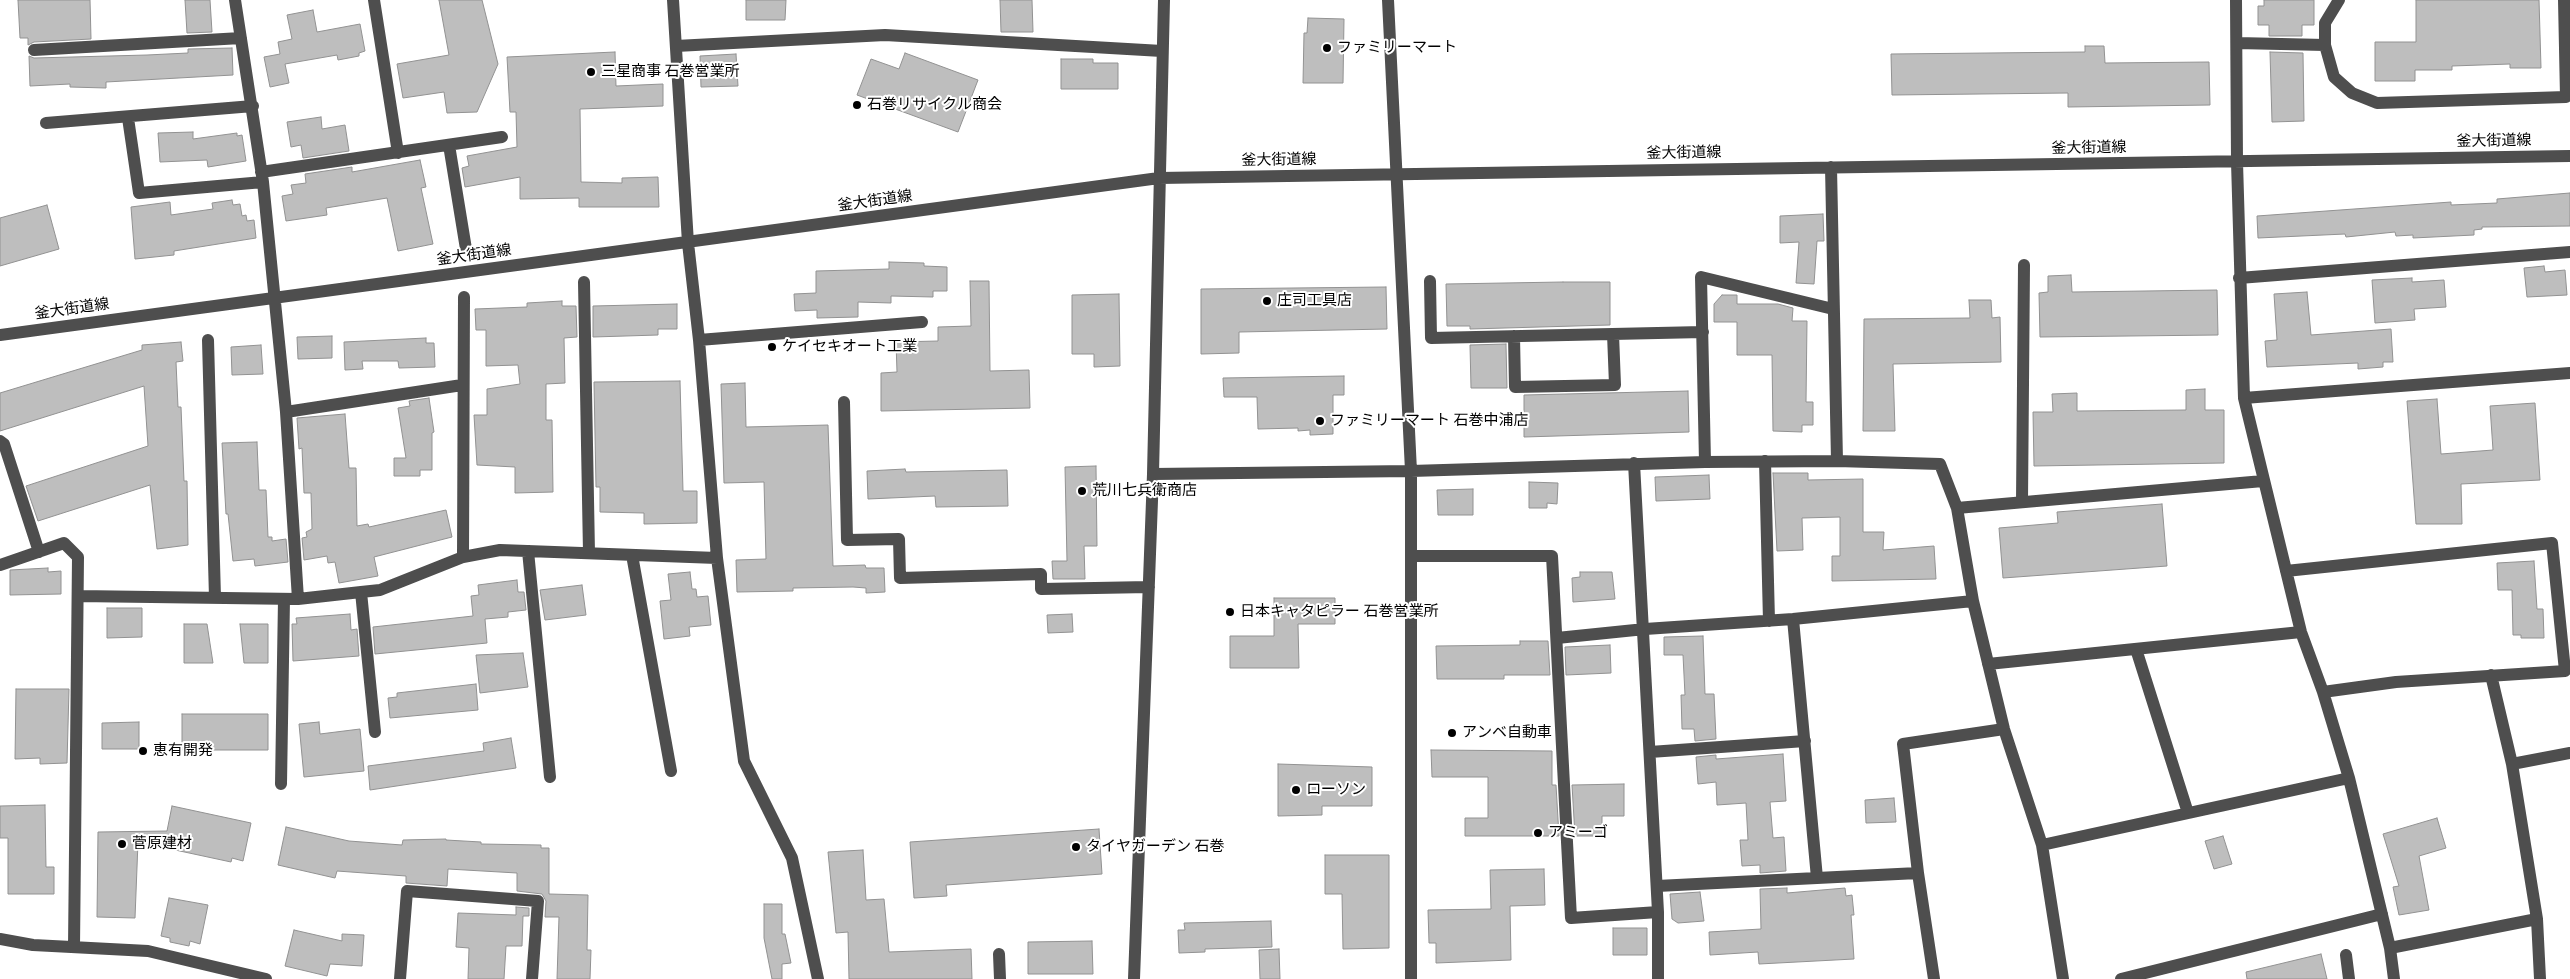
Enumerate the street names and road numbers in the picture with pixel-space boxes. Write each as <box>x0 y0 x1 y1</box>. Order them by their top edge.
street label: 釜大街道線 <box>2456 131 2532 151</box>
street label: 釜大街道線 <box>2051 138 2127 158</box>
street label: 釜大街道線 <box>1646 143 1722 163</box>
street label: 釜大街道線 <box>1241 150 1317 170</box>
street label: 釜大街道線 <box>837 187 913 215</box>
street label: 釜大街道線 <box>436 241 512 269</box>
street label: 釜大街道線 <box>34 295 110 323</box>

